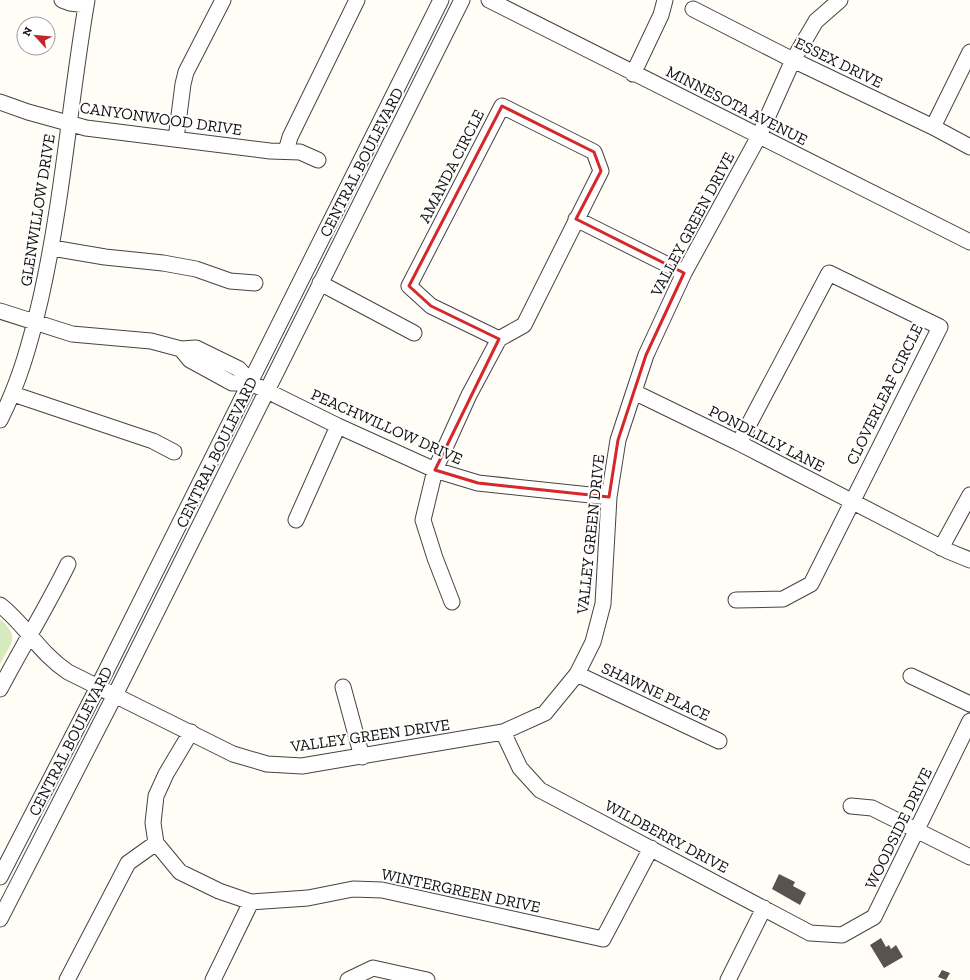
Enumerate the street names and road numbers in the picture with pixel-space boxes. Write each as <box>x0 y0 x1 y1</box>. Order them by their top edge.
street label: ESSEX DRIVE <box>792 33 886 92</box>
street label: MINNESOTA AVENUE <box>663 62 811 149</box>
street label: CENTRAL BOULEVARD <box>315 84 407 240</box>
street label: CANYONWOOD DRIVE <box>79 98 243 139</box>
street label: AMANDA CIRCLE <box>415 106 488 226</box>
street label: GLENWILLOW DRIVE <box>16 133 59 288</box>
street label: VALLEY GREEN DRIVE <box>646 149 739 300</box>
street label: CLOVERLEAF CIRCLE <box>842 321 927 468</box>
street label: CENTRAL BOULEVARD <box>172 374 261 531</box>
street label: PEACHWILLOW DRIVE <box>308 384 465 468</box>
street label: PONDLILLY LANE <box>706 401 828 476</box>
street label: VALLEY GREEN DRIVE <box>573 453 608 616</box>
street label: SHAWNE PLACE <box>599 658 713 725</box>
street label: CENTRAL BOULEVARD <box>24 663 116 819</box>
street label: VALLEY GREEN DRIVE <box>288 715 451 756</box>
street label: WOODSIDE DRIVE <box>861 764 936 892</box>
street label: WILDBERRY DRIVE <box>602 796 732 877</box>
street label: WINTERGREEN DRIVE <box>380 864 542 917</box>

